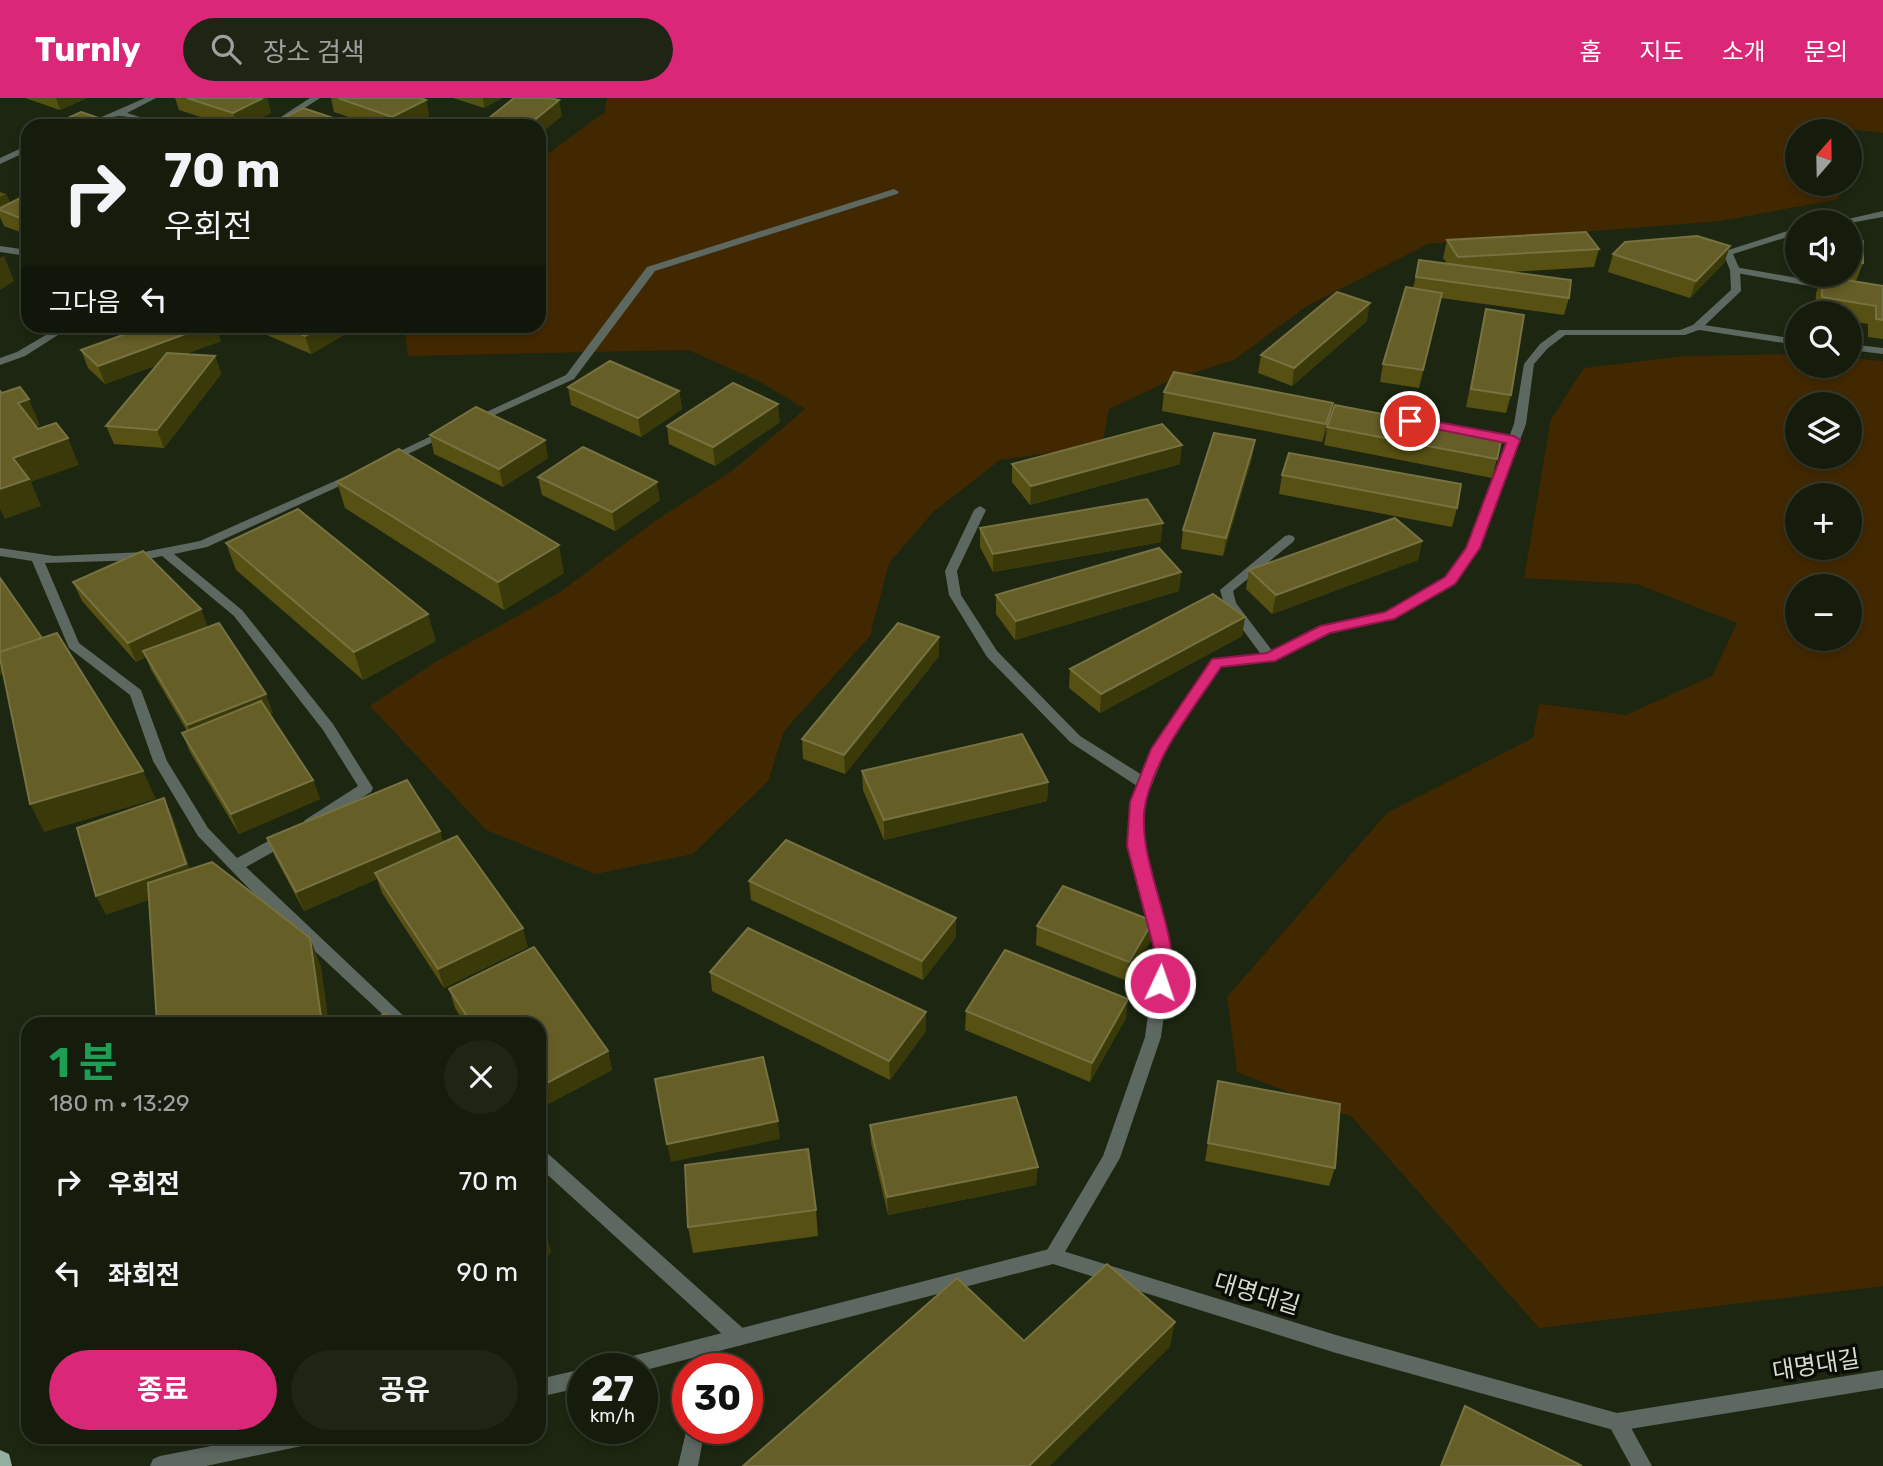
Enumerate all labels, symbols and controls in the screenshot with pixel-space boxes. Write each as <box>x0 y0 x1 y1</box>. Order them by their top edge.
search box <box>183 18 673 81</box>
text: Turnly <box>35 30 141 69</box>
icon: search <box>207 30 245 68</box>
text: 장소 검색 <box>263 37 365 68</box>
text: 홈 <box>1579 38 1601 66</box>
text: 지도 <box>1639 38 1684 66</box>
text: 소개 <box>1722 38 1766 66</box>
text: 문의 <box>1804 38 1848 66</box>
north arrow <box>1785 119 1862 196</box>
map controls <box>1785 119 1862 651</box>
text: 70 m <box>164 141 281 199</box>
icon: right <box>49 147 140 238</box>
text: 우회전 <box>164 207 252 245</box>
button: sound <box>1785 210 1862 287</box>
icon: left <box>135 280 173 318</box>
text: 그다음 <box>49 287 121 318</box>
button: search <box>1785 301 1862 378</box>
pin <box>1380 391 1440 451</box>
button: layers <box>1785 392 1862 469</box>
icon: arrive <box>1391 402 1429 440</box>
button: + <box>1785 483 1862 560</box>
button: − <box>1785 574 1862 651</box>
position arrow <box>1123 946 1197 1020</box>
text: 1 분 <box>49 1038 117 1088</box>
button: close <box>444 1040 518 1114</box>
text: 180 m · 13:29 <box>49 1089 190 1117</box>
icon: right <box>49 1163 87 1201</box>
text: 70 m <box>459 1166 518 1197</box>
text: 우회전 <box>108 1169 180 1200</box>
icon: left <box>49 1254 87 1292</box>
text: 90 m <box>457 1257 518 1288</box>
text: 좌회전 <box>108 1260 180 1291</box>
street label: 대명대길 <box>1211 1268 1303 1320</box>
street label: 대명대길 <box>1770 1344 1862 1386</box>
button: 종료 <box>49 1350 277 1430</box>
button: 공유 <box>291 1350 518 1430</box>
speed limit sign: 30 <box>672 1353 763 1444</box>
text: 27 <box>591 1368 634 1410</box>
text: km/h <box>590 1405 635 1427</box>

